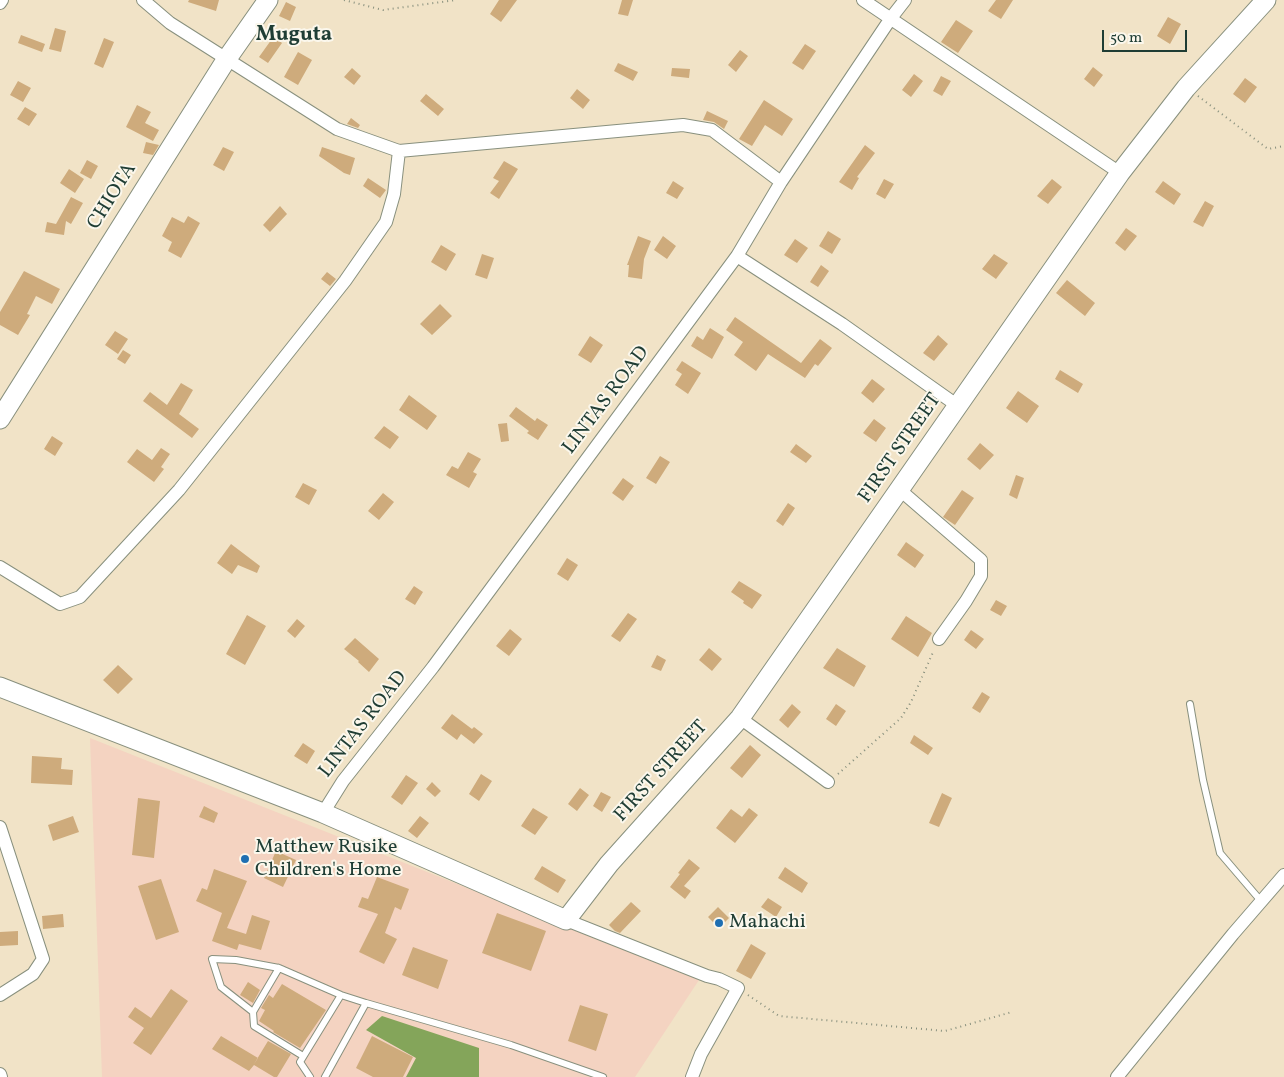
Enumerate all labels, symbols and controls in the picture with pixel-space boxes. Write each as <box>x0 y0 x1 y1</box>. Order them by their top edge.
scale bar <box>1104 20 1189 52</box>
district label: Muguta <box>256 23 332 49</box>
text: 50 m <box>1110 28 1142 49</box>
street label: CHIOTA <box>83 159 143 235</box>
street label: LINTAS ROAD <box>559 342 655 460</box>
street label: FIRST STREET <box>854 390 948 508</box>
street label: LINTAS ROAD <box>315 667 413 783</box>
street label: FIRST STREET <box>610 716 714 828</box>
place label: Matthew Rusike Children's Home <box>255 836 401 883</box>
marker: Matthew Rusike Children's Home <box>239 853 251 865</box>
place label: Mahachi <box>729 911 806 935</box>
marker: Mahachi <box>713 917 725 929</box>

